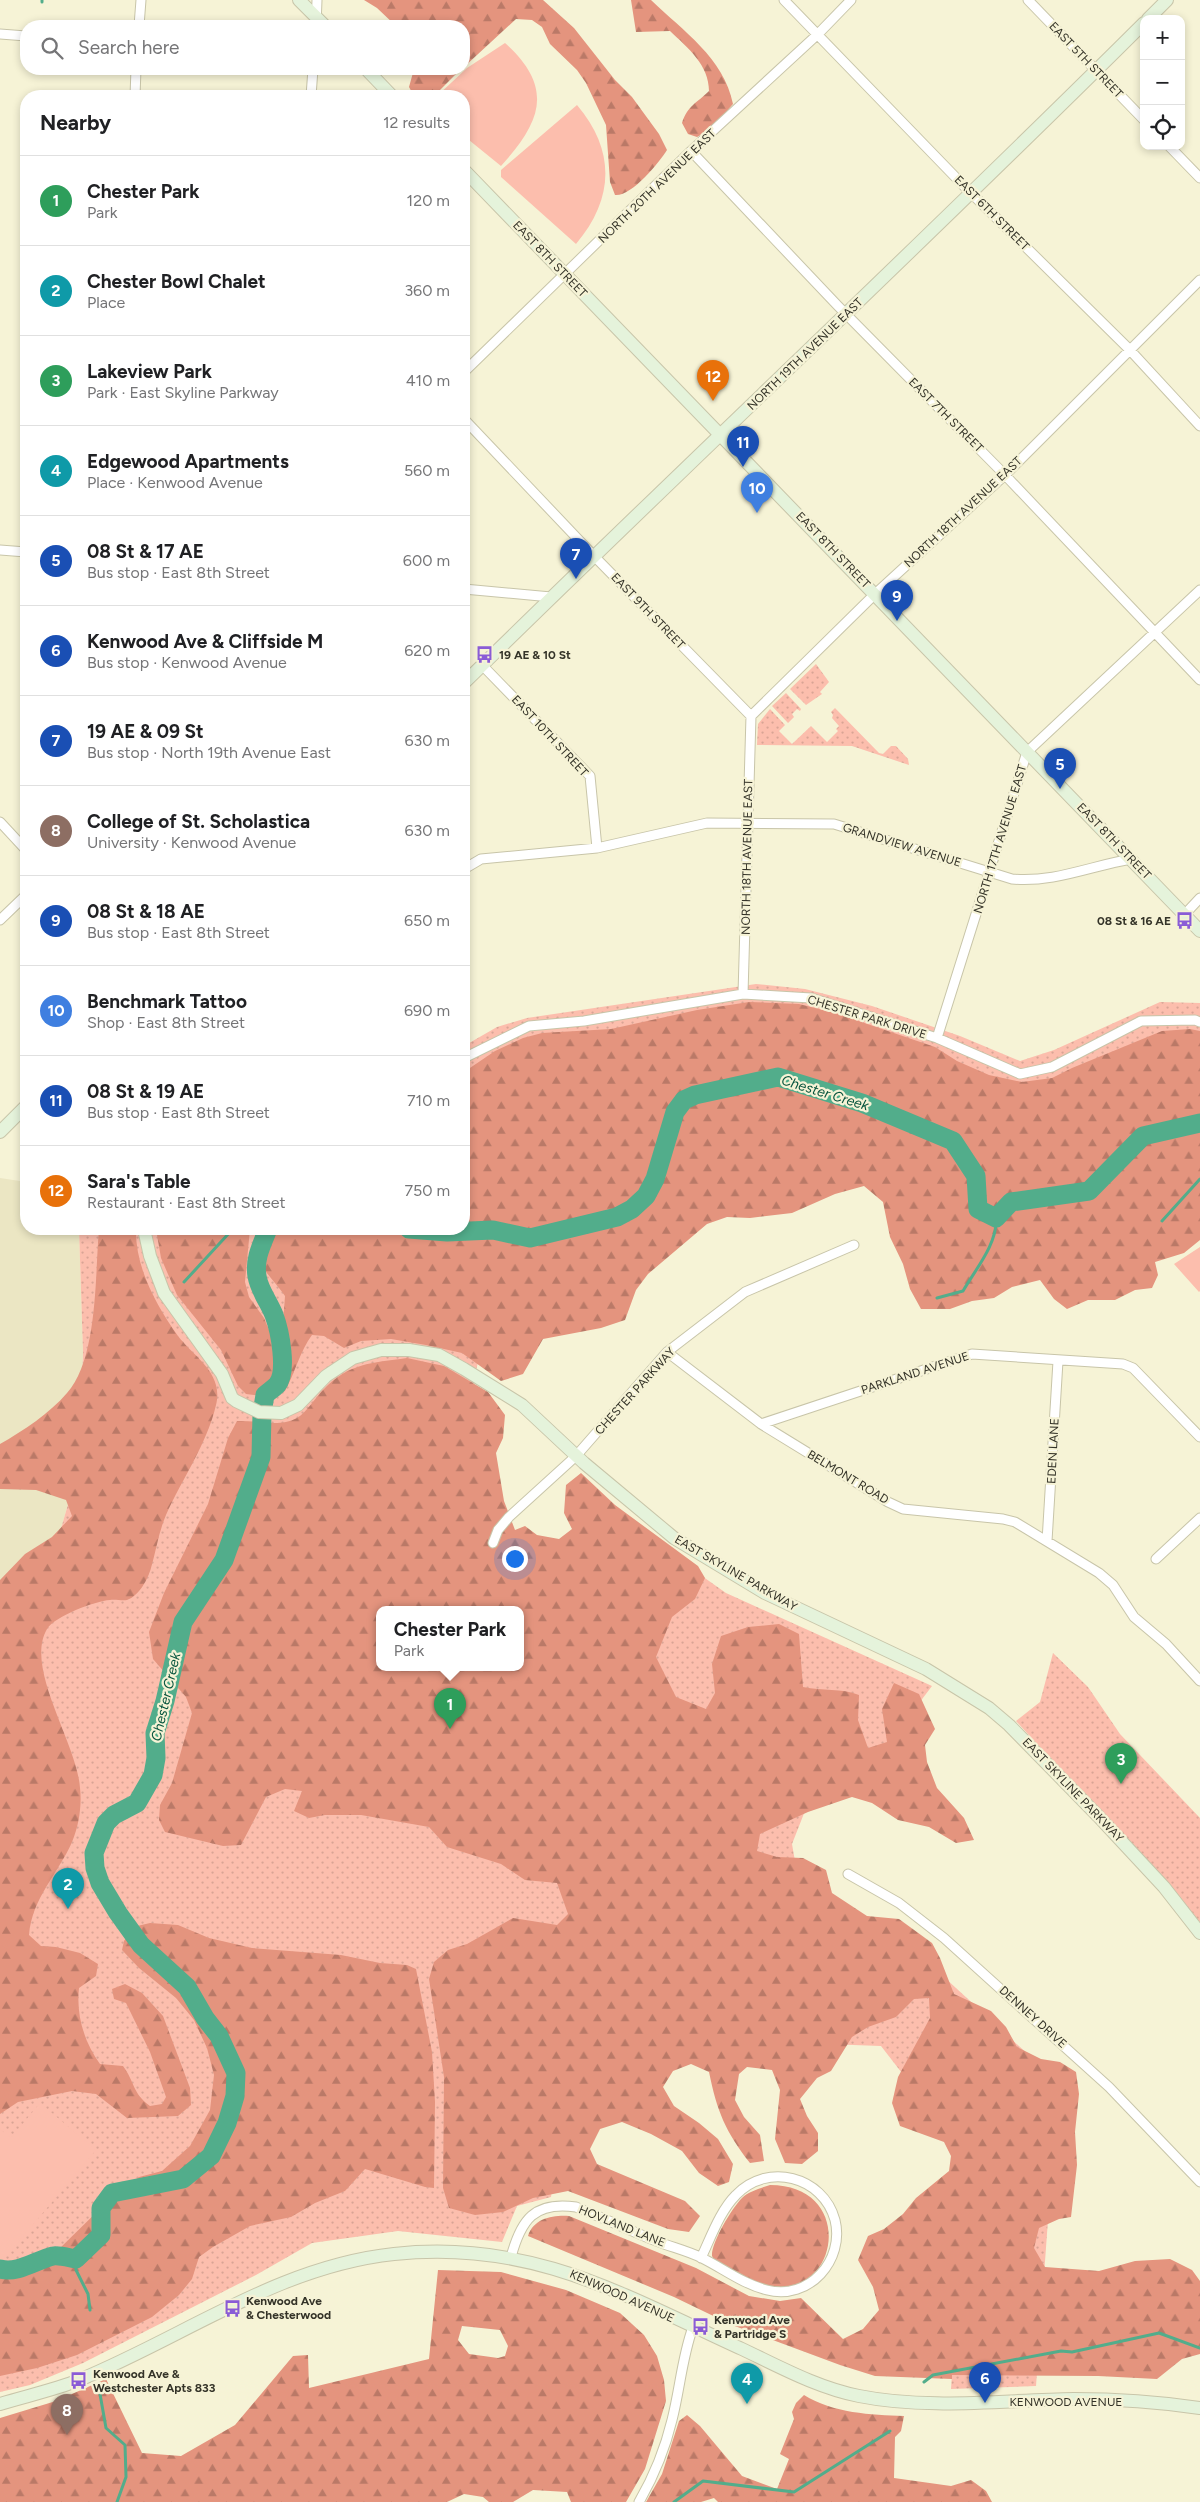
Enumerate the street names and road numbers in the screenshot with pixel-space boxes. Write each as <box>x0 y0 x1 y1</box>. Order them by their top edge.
street label: EAST 5TH STREET <box>1046 19 1126 101</box>
street label: NORTH 20TH AVENUE EAST <box>595 126 719 246</box>
street label: EAST 6TH STREET <box>952 173 1033 254</box>
street label: EAST 8TH STREET <box>510 218 590 300</box>
street label: NORTH 19TH AVENUE EAST <box>744 295 866 413</box>
street label: EAST 7TH STREET <box>906 375 986 455</box>
street label: NORTH 18TH AVENUE EAST <box>901 454 1025 570</box>
street label: EAST 8TH STREET <box>793 509 873 591</box>
street label: EAST 9TH STREET <box>608 570 688 652</box>
street label: EAST 10TH STREET <box>509 693 591 780</box>
street label: NORTH 17TH AVENUE EAST <box>971 763 1029 915</box>
street label: NORTH 18TH AVENUE EAST <box>739 779 755 935</box>
street label: EAST 8TH STREET <box>1074 800 1154 882</box>
street label: GRANDVIEW AVENUE <box>841 820 963 870</box>
street label: CHESTER PARK DRIVE <box>806 992 928 1042</box>
street label: CHESTER PARKWAY <box>592 1344 678 1438</box>
street label: PARKLAND AVENUE <box>859 1349 971 1397</box>
street label: EDEN LANE <box>1044 1418 1062 1484</box>
street label: BELMONT ROAD <box>805 1447 891 1507</box>
street label: EAST SKYLINE PARKWAY <box>672 1532 800 1614</box>
street label: EAST SKYLINE PARKWAY <box>1020 1735 1127 1845</box>
street label: DENNEY DRIVE <box>996 1983 1070 2051</box>
street label: HOVLAND LANE <box>577 2202 667 2250</box>
street label: KENWOOD AVENUE <box>568 2267 676 2325</box>
street label: KENWOOD AVENUE <box>1010 2395 1122 2409</box>

